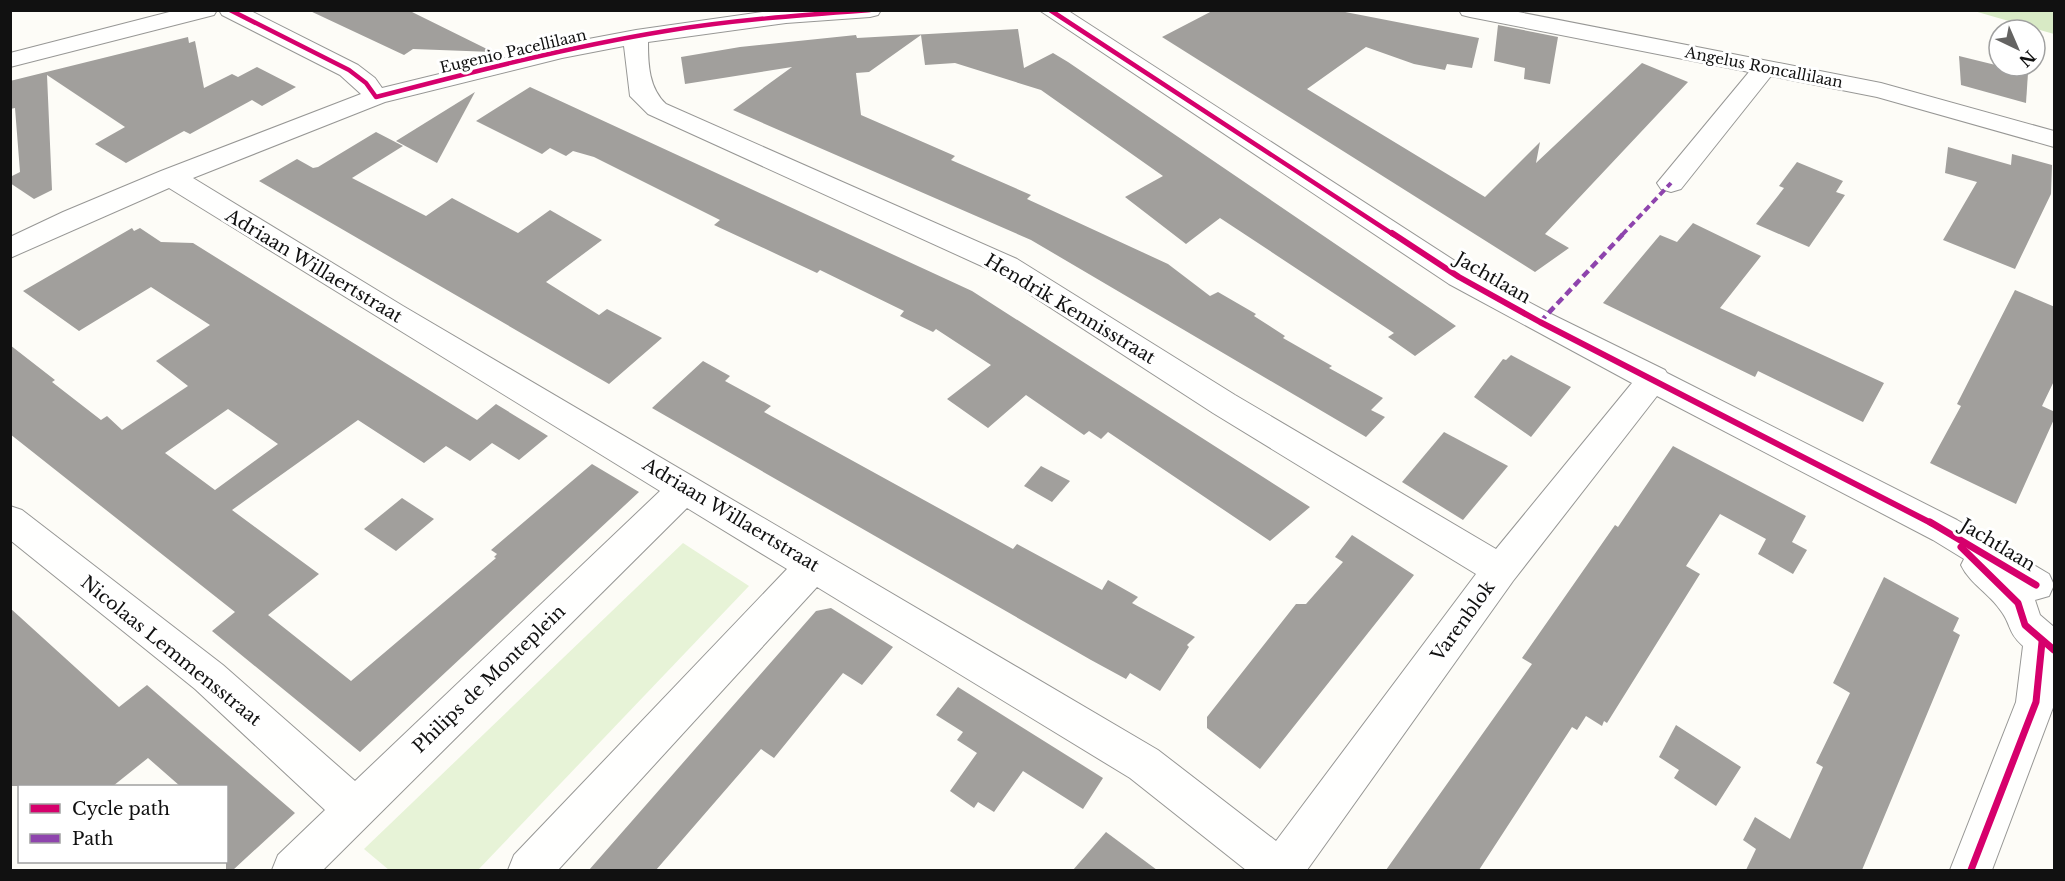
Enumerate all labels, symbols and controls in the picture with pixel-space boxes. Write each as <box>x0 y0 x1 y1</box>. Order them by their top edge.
north arrow <box>1987 18 2047 78</box>
street label: Eugenio Pacellilaan <box>438 25 588 77</box>
street label: Angelus Roncallilaan <box>1683 42 1845 92</box>
text: N <box>2015 46 2040 71</box>
street label: Adriaan Willaertstraat <box>221 204 406 328</box>
street label: Jachtlaan <box>1450 247 1535 308</box>
street label: Hendrik Kennisstraat <box>981 249 1159 369</box>
street label: Adriaan Willaertstraat <box>638 453 823 577</box>
street label: Jachtlaan <box>1955 513 2039 576</box>
street label: Nicolaas Lemmensstraat <box>76 571 266 731</box>
street label: Varenblok <box>1426 577 1500 666</box>
street label: Philips de Monteplein <box>408 600 570 758</box>
legend <box>18 785 228 863</box>
text: Cycle path <box>72 798 170 820</box>
text: Path <box>72 828 113 850</box>

